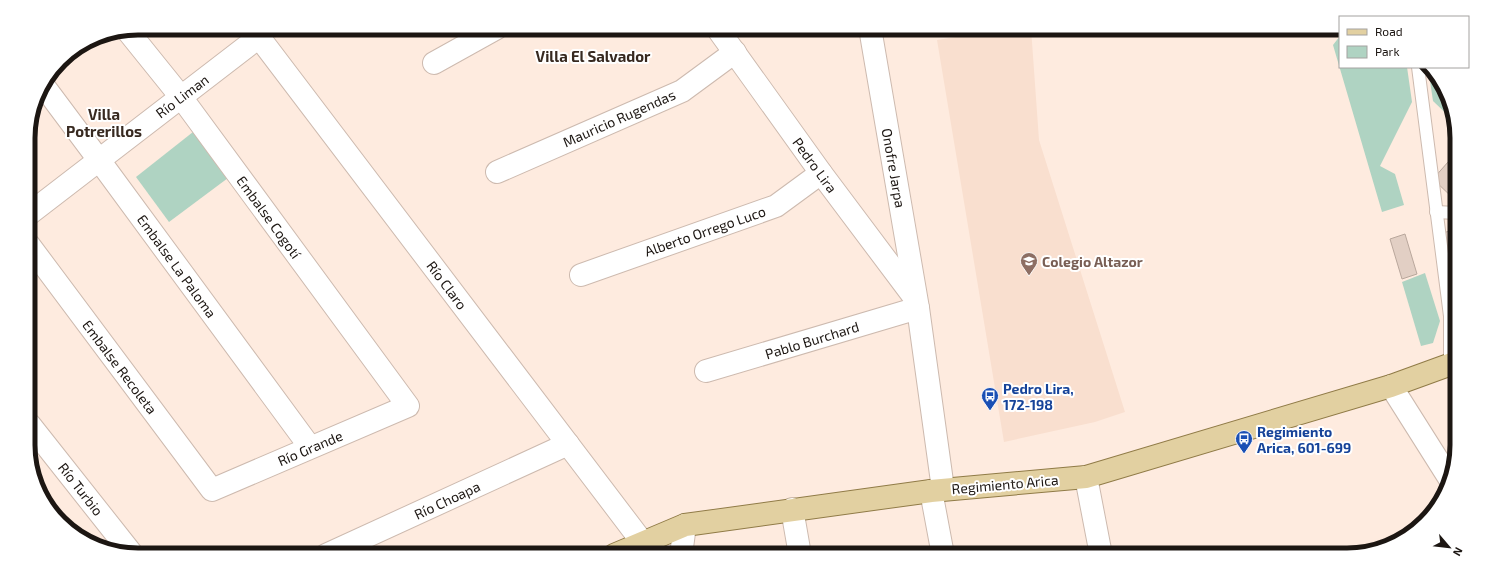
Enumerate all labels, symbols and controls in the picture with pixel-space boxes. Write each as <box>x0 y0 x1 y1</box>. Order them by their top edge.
legend <box>1339 16 1469 68</box>
text: Road <box>1375 24 1403 38</box>
text: Park <box>1375 44 1400 58</box>
district label: Villa El Salvador <box>536 47 651 65</box>
street label: Río Liman <box>152 71 212 121</box>
street label: Mauricio Rugendas <box>560 86 678 150</box>
district label: Villa Potrerillos <box>66 105 142 140</box>
street label: Onofre Jarpa <box>879 127 909 209</box>
street label: Pedro Lira <box>789 134 841 196</box>
street label: Embalse Cogotí <box>233 172 305 262</box>
street label: Alberto Orrego Luco <box>642 202 768 260</box>
street label: Embalse La Paloma <box>134 211 220 321</box>
school or university icon: Colegio Altazor <box>1019 251 1039 276</box>
place label: Colegio Altazor <box>1042 253 1143 270</box>
street label: Río Claro <box>423 257 471 313</box>
street label: Embalse Recoleta <box>79 317 161 417</box>
street label: Pablo Burchard <box>763 318 861 362</box>
place label: Pedro Lira, 172-198 <box>1003 380 1074 413</box>
bus stop icon: Pedro Lira, 172-198 <box>980 386 1000 411</box>
place label: Regimiento Arica, 601-699 <box>1257 423 1351 456</box>
street label: Río Grande <box>275 427 345 469</box>
bus stop icon: Regimiento Arica, 601-699 <box>1234 429 1254 454</box>
street label: Río Turbio <box>55 459 107 519</box>
street label: Regimiento Arica <box>951 471 1059 497</box>
street label: Río Choapa <box>411 477 483 523</box>
north arrow <box>1429 527 1469 567</box>
text: N <box>1451 545 1466 559</box>

